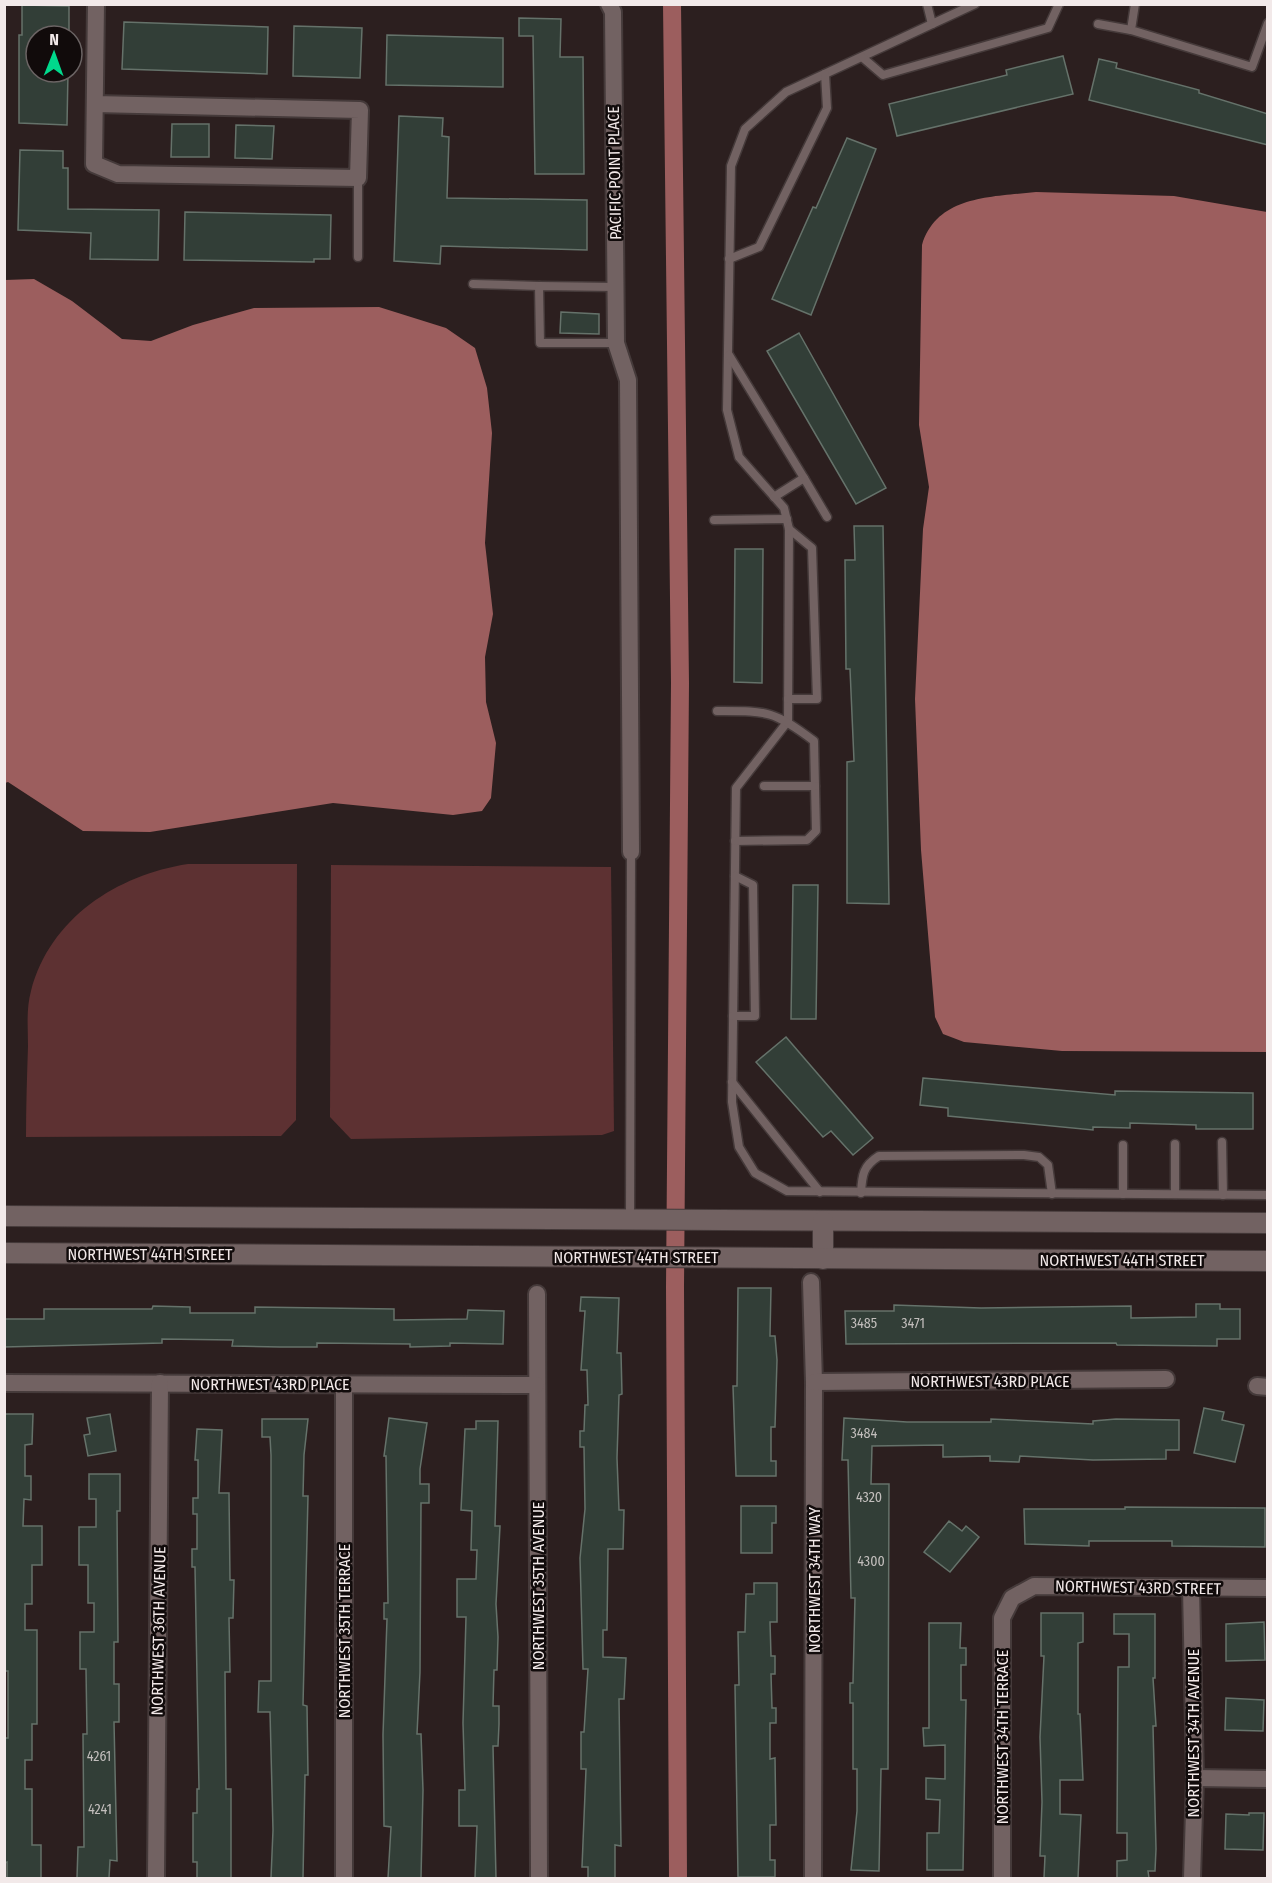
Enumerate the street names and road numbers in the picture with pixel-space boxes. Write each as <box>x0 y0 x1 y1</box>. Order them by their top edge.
street label: PACIFIC POINT PLACE <box>604 106 625 240</box>
street label: NORTHWEST 44TH STREET <box>67 1245 233 1264</box>
street label: NORTHWEST 44TH STREET <box>553 1248 719 1267</box>
street label: NORTHWEST 44TH STREET <box>1039 1251 1205 1270</box>
street label: NORTHWEST 43RD PLACE <box>910 1372 1070 1391</box>
street label: NORTHWEST 43RD PLACE <box>190 1375 350 1394</box>
street label: NORTHWEST 35TH AVENUE <box>529 1502 548 1670</box>
street label: NORTHWEST 34TH WAY <box>805 1507 824 1653</box>
street label: NORTHWEST 35TH TERRACE <box>335 1544 354 1718</box>
street label: NORTHWEST 36TH AVENUE <box>148 1546 169 1716</box>
street label: NORTHWEST 43RD STREET <box>1055 1577 1222 1598</box>
street label: NORTHWEST 34TH AVENUE <box>1184 1649 1203 1817</box>
street label: NORTHWEST 34TH TERRACE <box>993 1650 1012 1824</box>

